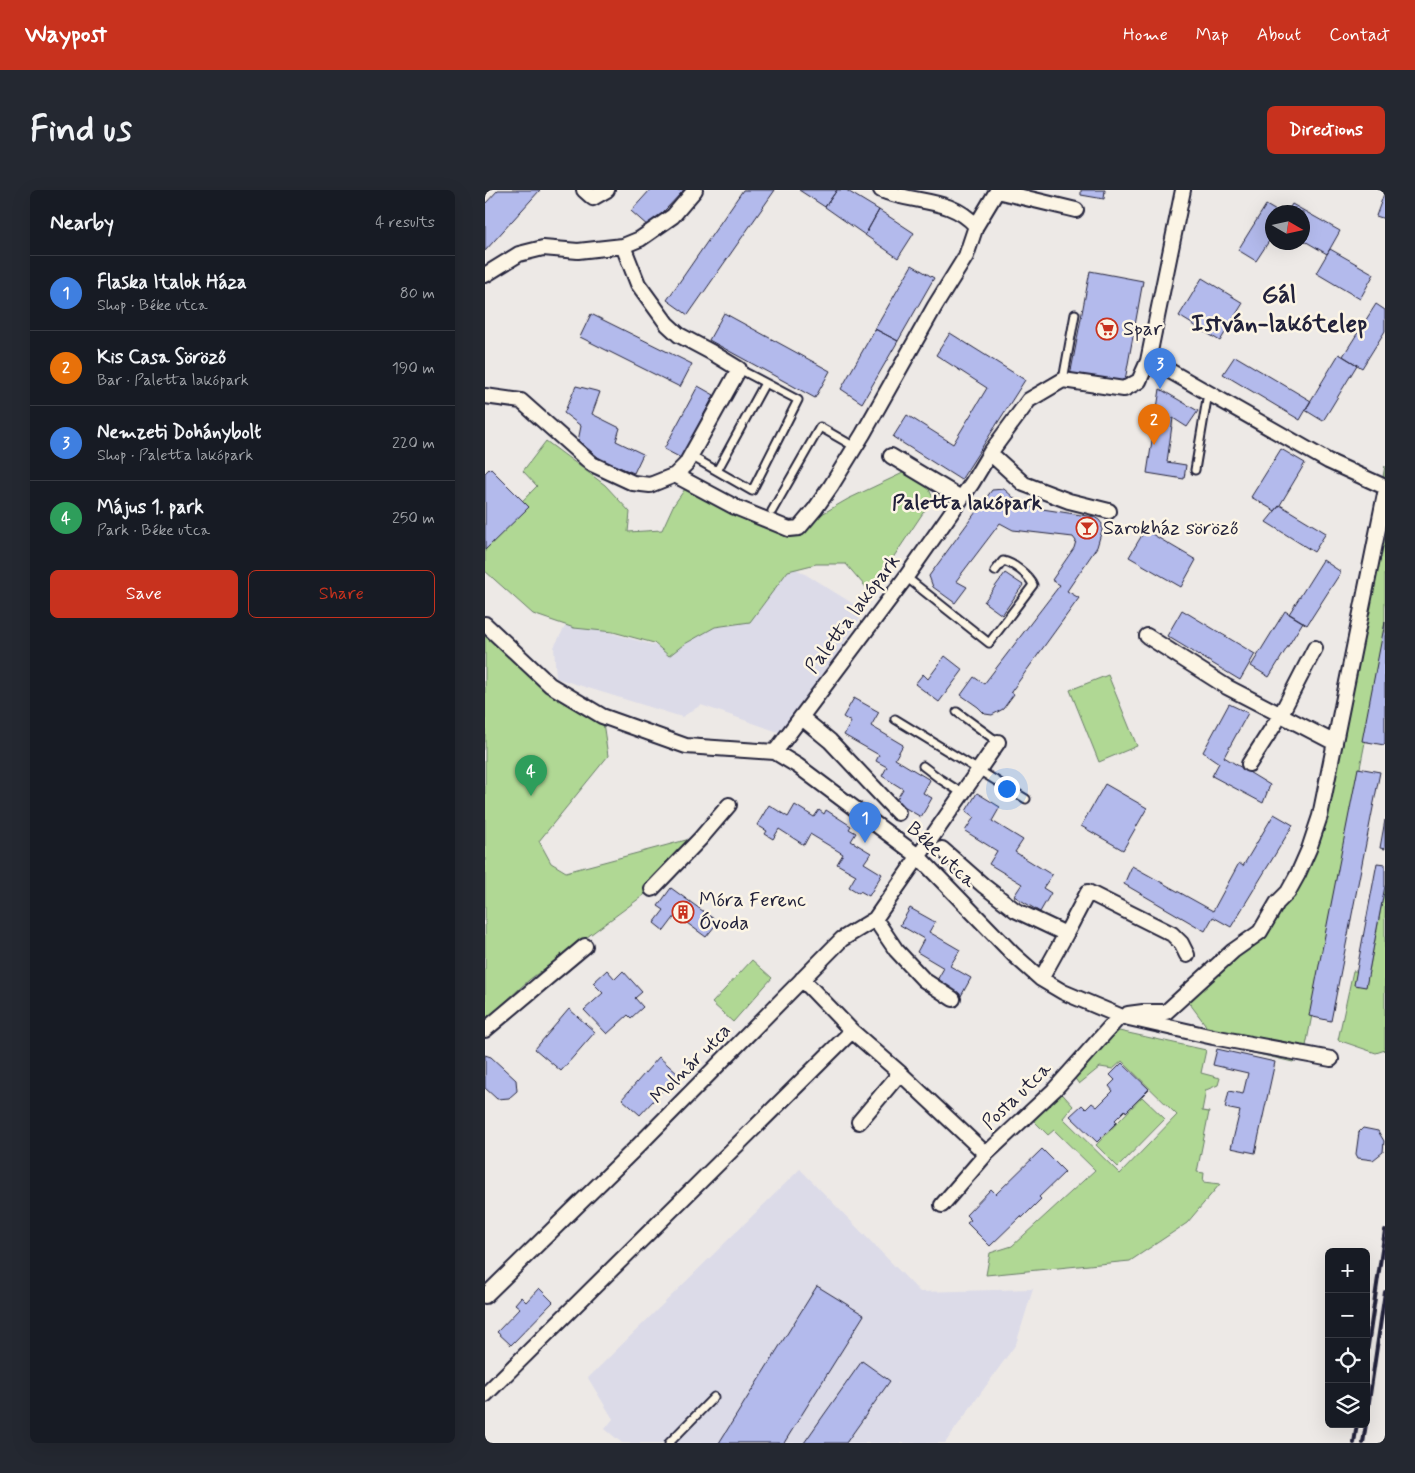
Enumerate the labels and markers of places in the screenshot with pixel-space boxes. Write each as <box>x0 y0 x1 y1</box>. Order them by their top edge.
place label: Spar <box>1123 316 1163 343</box>
supermarket icon: Spar <box>1095 317 1119 341</box>
pin: 3 <box>1144 348 1176 389</box>
pin: 2 <box>1138 404 1170 445</box>
place label: Sarokház söröző <box>1103 515 1239 542</box>
bar icon: Sarokház söröző <box>1075 516 1099 540</box>
pin: 4 <box>515 755 547 796</box>
pin: 1 <box>849 802 881 843</box>
place label: Móra Ferenc Óvoda <box>699 887 806 937</box>
building icon: Móra Ferenc Óvoda <box>671 900 695 924</box>

